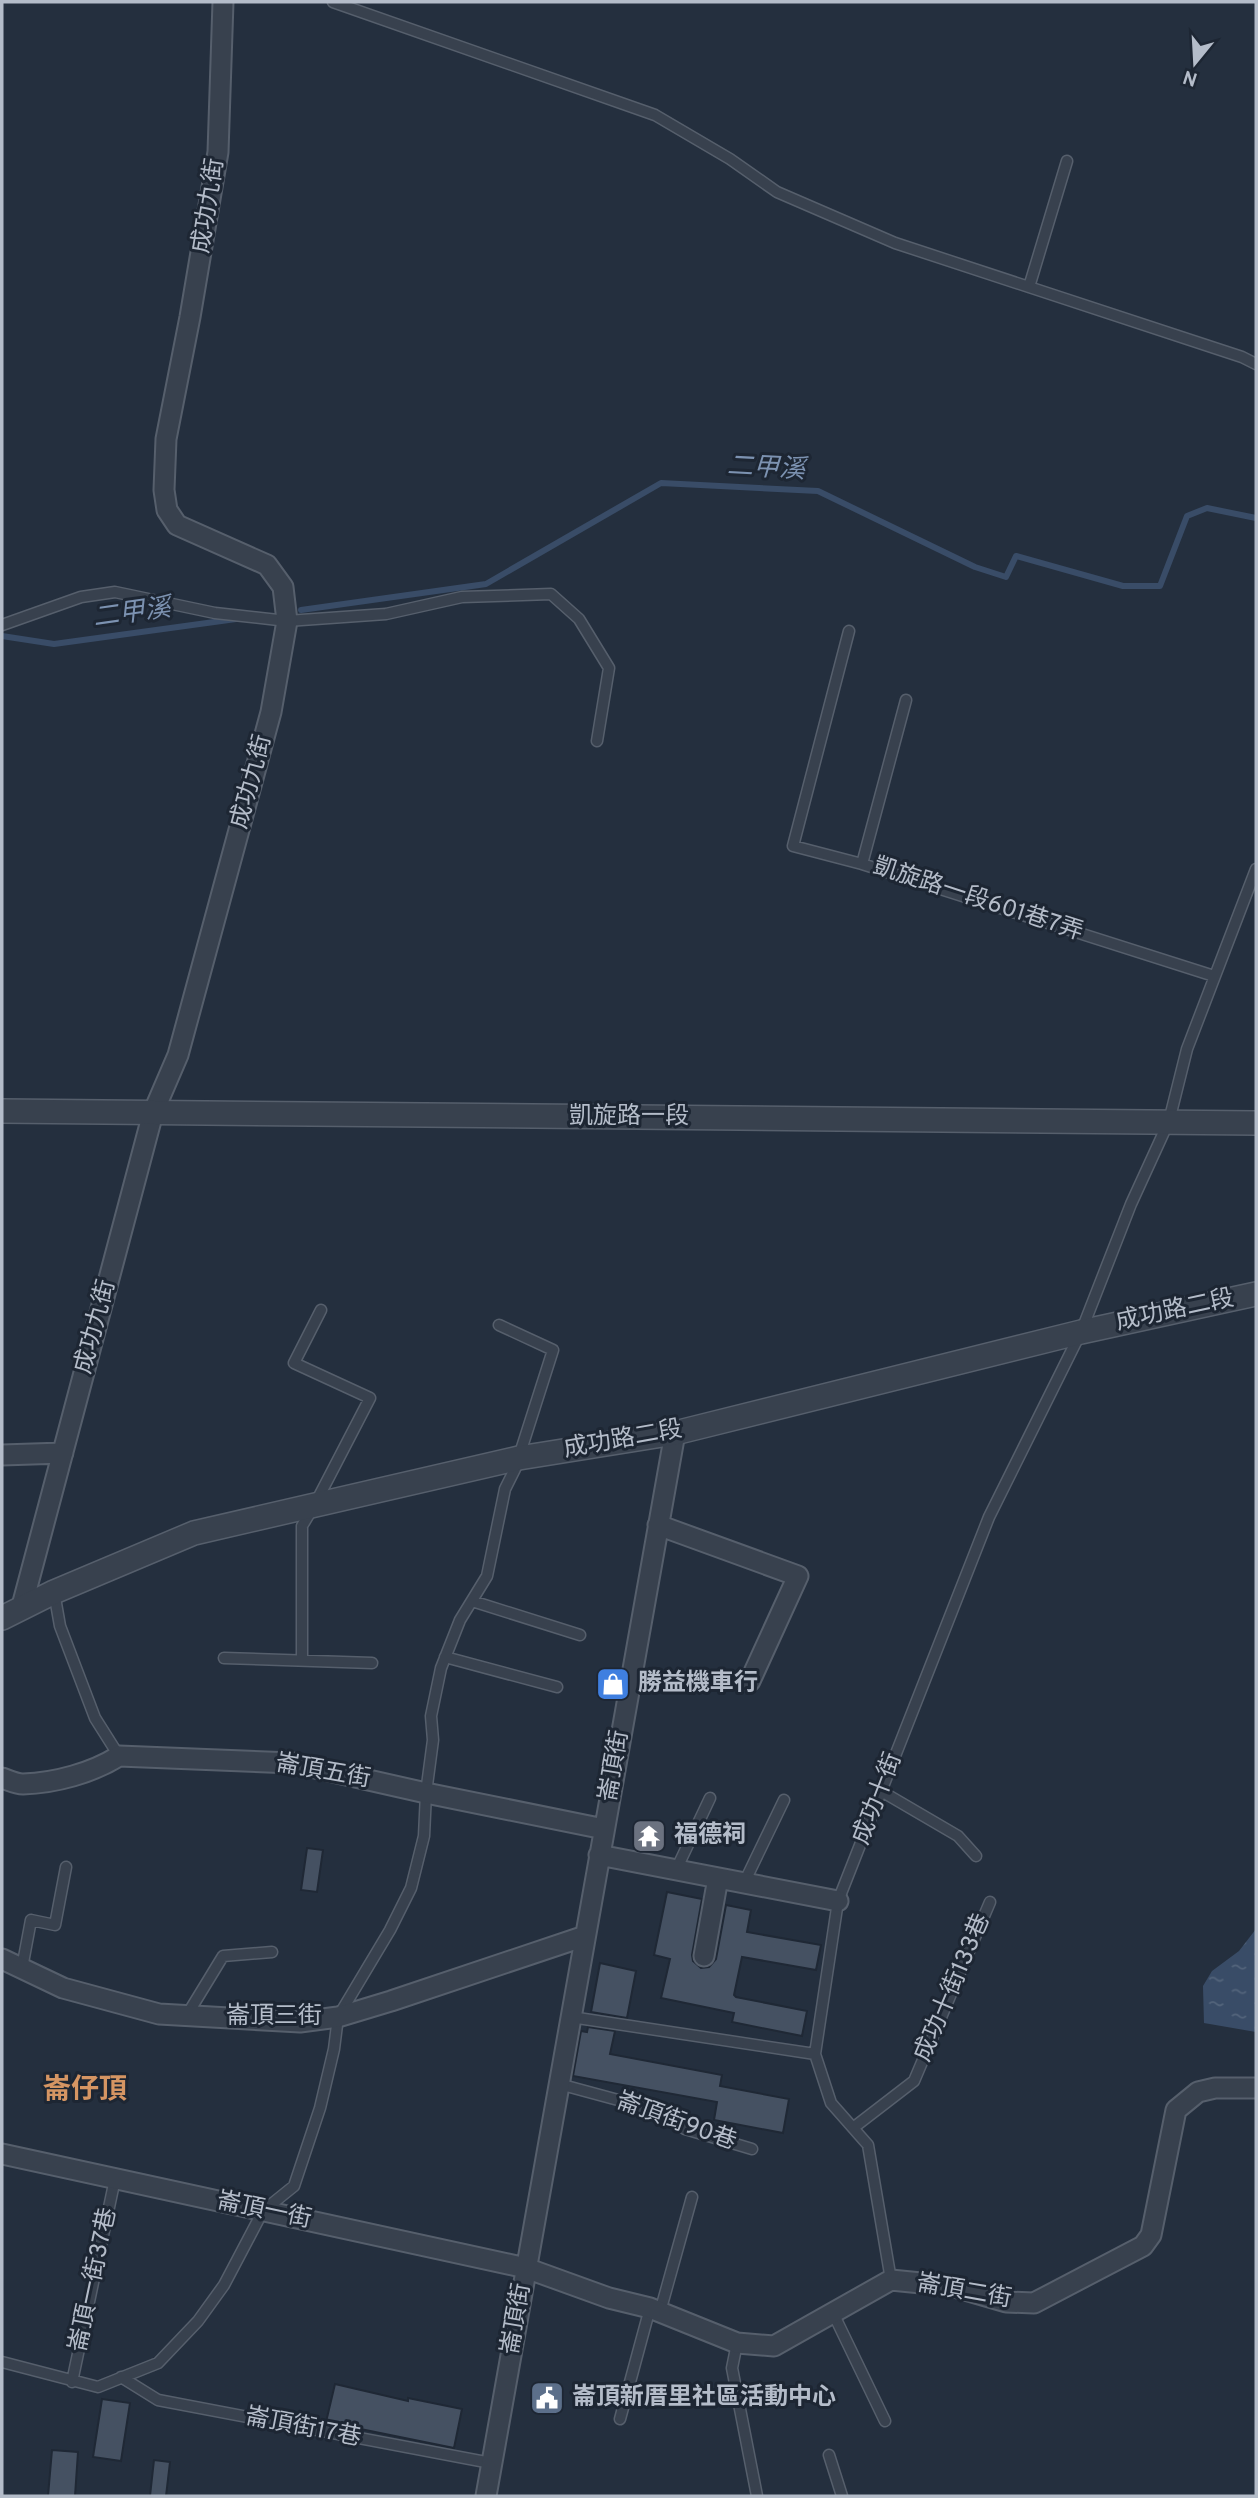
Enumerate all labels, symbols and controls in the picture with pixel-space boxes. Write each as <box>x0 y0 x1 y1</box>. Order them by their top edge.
north arrow <box>1160 28 1230 98</box>
text: N <box>1180 64 1201 91</box>
street label: 成功九街 <box>187 156 231 256</box>
water label: 二甲溪 <box>726 450 810 488</box>
water label: 二甲溪 <box>91 592 177 636</box>
street label: 成功九街 <box>225 732 279 832</box>
street label: 凱旋路一段601巷7弄 <box>869 852 1087 948</box>
street label: 凱旋路一段 <box>569 1102 689 1132</box>
street label: 成功九街 <box>69 1277 123 1377</box>
street label: 成功路二段 <box>1113 1284 1237 1338</box>
street label: 成功路二段 <box>561 1415 685 1465</box>
shop icon: 勝益機車行 <box>594 1665 632 1703</box>
place label: 勝益機車行 <box>638 1669 758 1699</box>
street label: 崙頂街 <box>594 1728 636 1804</box>
street label: 崙頂五街 <box>273 1749 373 1795</box>
street label: 成功十街 <box>847 1749 909 1849</box>
temple icon: 福德祠 <box>630 1817 668 1855</box>
place label: 福德祠 <box>674 1821 746 1851</box>
street label: 成功十街133巷 <box>908 1909 998 2067</box>
street label: 崙頂三街 <box>226 2002 322 2032</box>
district label: 崙仔頂 <box>43 2073 127 2109</box>
street label: 崙頂街90巷 <box>612 2086 740 2158</box>
street label: 崙頂一街 <box>214 2186 314 2236</box>
street label: 崙頂一街37巷 <box>64 2205 124 2355</box>
street label: 崙頂二街 <box>914 2269 1014 2315</box>
street label: 崙頂街 <box>496 2281 538 2357</box>
public building icon: 崙頂新厝里社區活動中心 <box>528 2379 566 2417</box>
place label: 崙頂新厝里社區活動中心 <box>572 2383 836 2413</box>
street label: 崙頂街17巷 <box>243 2402 363 2454</box>

